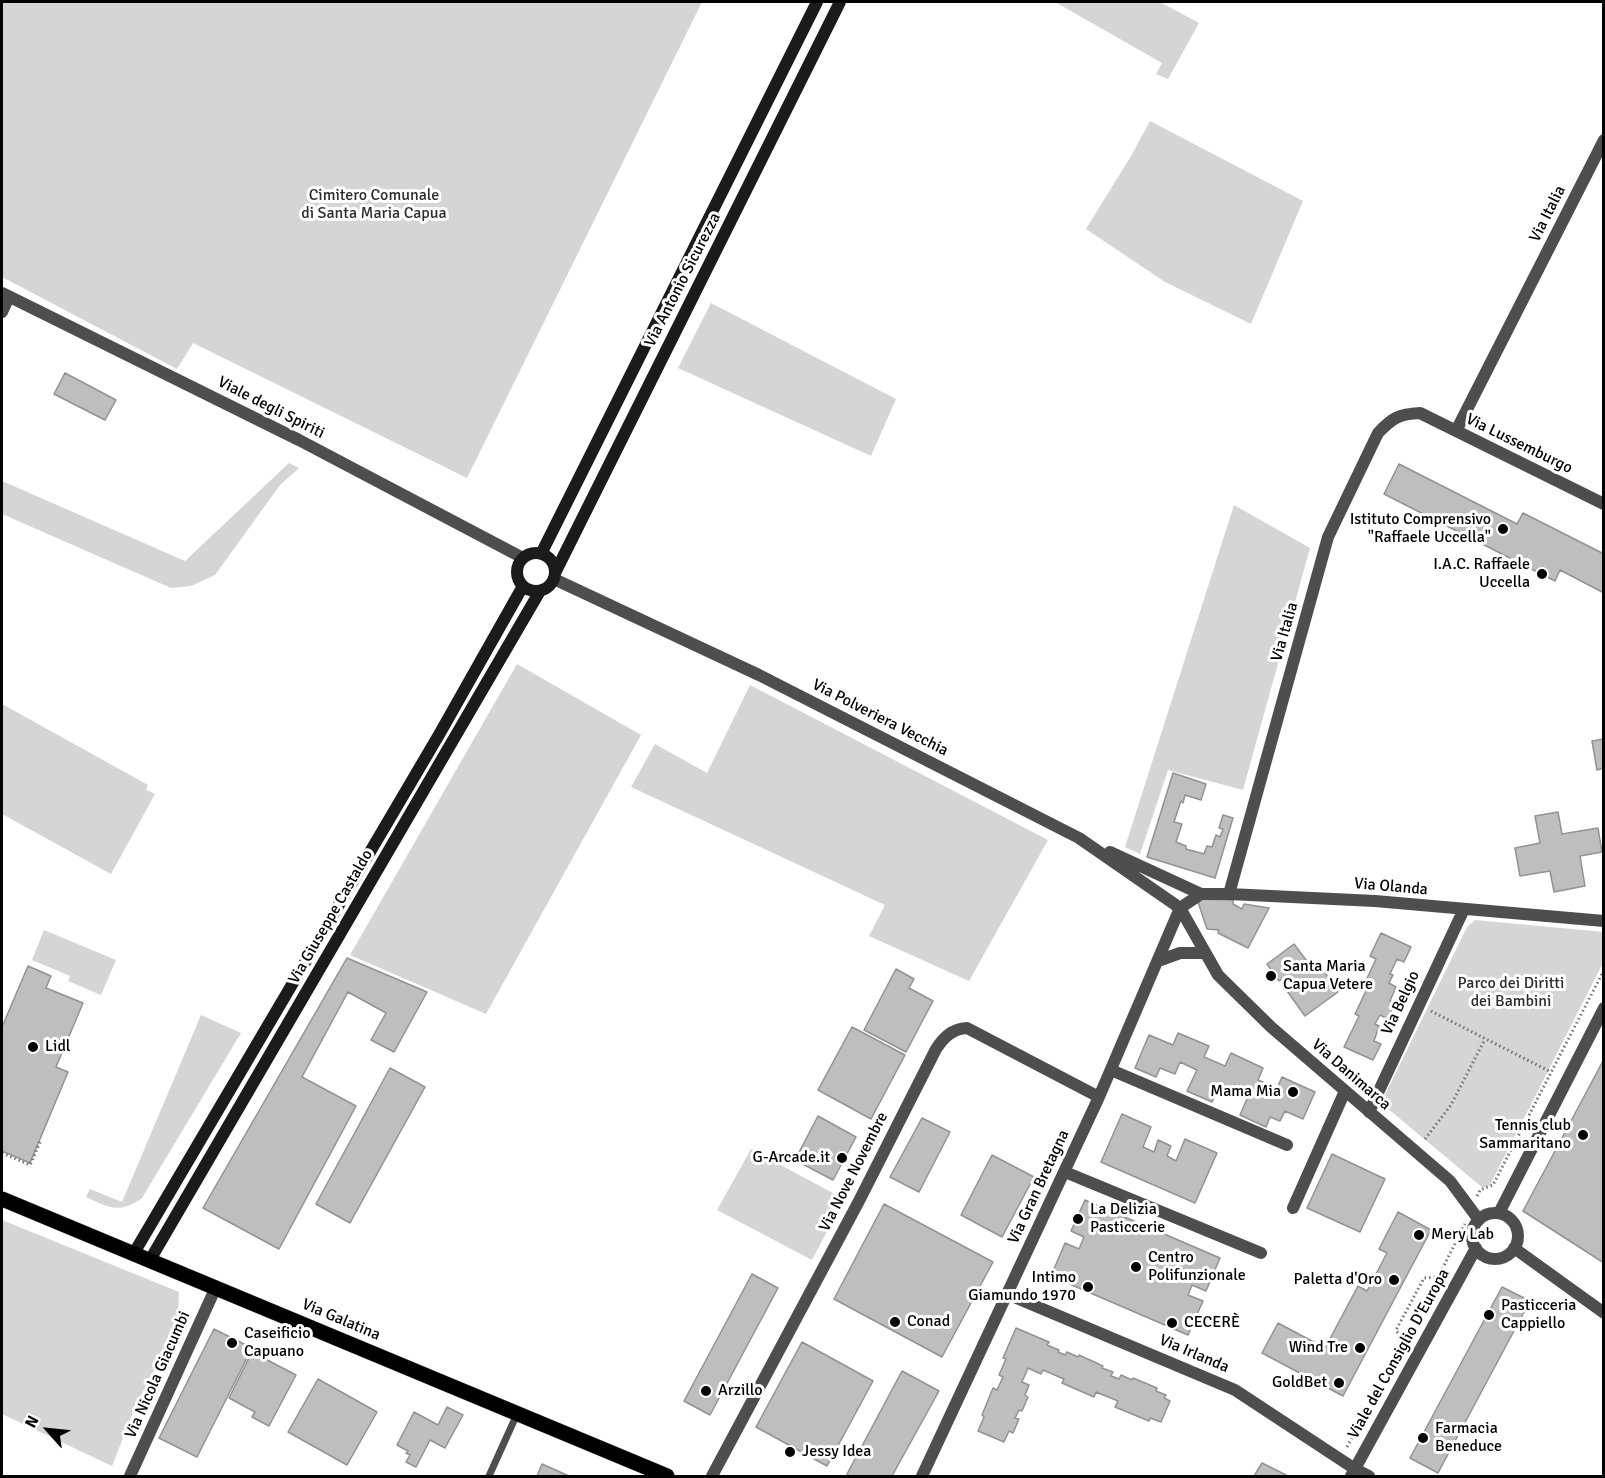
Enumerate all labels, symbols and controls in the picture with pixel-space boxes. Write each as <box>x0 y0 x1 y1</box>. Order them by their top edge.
street label: Via Italia <box>1526 183 1570 245</box>
park label: Cimitero Comunale di Santa Maria Capua <box>301 186 447 224</box>
street label: Via Antonio Sicurezza <box>641 210 725 350</box>
street label: Viale degli Spiriti <box>214 373 328 443</box>
street label: Via Lussemburgo <box>1463 410 1575 478</box>
place label: Istituto Comprensivo "Raffaele Uccella" <box>1350 510 1491 548</box>
marker: Istituto Comprensivo "Raffaele Uccella" <box>1496 522 1510 536</box>
place label: I.A.C. Raffaele Uccella <box>1433 555 1530 593</box>
marker: I.A.C. Raffaele Uccella <box>1535 567 1549 581</box>
street label: Via Italia <box>1267 600 1303 664</box>
street label: Via Polveriera Vecchia <box>809 675 951 761</box>
street label: Via Giuseppe Castaldo <box>285 846 377 988</box>
street label: Via Olanda <box>1353 874 1429 900</box>
place label: Santa Maria Capua Vetere <box>1283 957 1373 995</box>
street label: Via Belgio <box>1378 968 1424 1038</box>
marker: Santa Maria Capua Vetere <box>1264 969 1278 983</box>
park label: Parco dei Diritti dei Bambini <box>1458 974 1564 1012</box>
street label: Via Danimarca <box>1307 1035 1395 1115</box>
place label: Lidl <box>45 1037 71 1057</box>
marker: Lidl <box>26 1040 40 1054</box>
place label: Mama Mia <box>1210 1082 1281 1102</box>
marker: Mama Mia <box>1286 1085 1300 1099</box>
street label: Via Nove Novembre <box>816 1109 892 1235</box>
place label: Tennis club Sammaritano <box>1479 1116 1571 1154</box>
street label: Via Gran Bretagna <box>1004 1127 1074 1247</box>
marker: Tennis club Sammaritano <box>1576 1128 1590 1142</box>
place label: G-Arcade.it <box>753 1148 830 1168</box>
marker: G-Arcade.it <box>835 1151 849 1165</box>
place label: La Delizia Pasticcerie <box>1090 1200 1165 1238</box>
marker: La Delizia Pasticcerie <box>1071 1212 1085 1226</box>
place label: Mery Lab <box>1431 1225 1494 1245</box>
marker: Mery Lab <box>1412 1228 1426 1242</box>
place label: Centro Polifunzionale <box>1148 1248 1246 1286</box>
marker: Centro Polifunzionale <box>1129 1260 1143 1274</box>
street label: Viale del Consiglio D'Europa <box>1344 1266 1454 1442</box>
place label: Intimo Giamundo 1970 <box>968 1268 1076 1306</box>
place label: Paletta d'Oro <box>1294 1270 1382 1290</box>
marker: Paletta d'Oro <box>1387 1273 1401 1287</box>
marker: Intimo Giamundo 1970 <box>1081 1280 1095 1294</box>
street label: Via Galatina <box>299 1295 383 1345</box>
place label: Pasticceria Cappiello <box>1501 1296 1576 1334</box>
marker: Pasticceria Cappiello <box>1482 1308 1496 1322</box>
street label: Via Nicola Giacumbi <box>121 1309 195 1441</box>
place label: Conad <box>907 1312 950 1332</box>
place label: CECERÈ <box>1184 1313 1240 1333</box>
marker: Conad <box>888 1315 902 1329</box>
marker: CECERÈ <box>1165 1316 1179 1330</box>
place label: Caseificio Capuano <box>244 1324 311 1362</box>
street label: Via Irlanda <box>1156 1331 1232 1377</box>
marker: Caseificio Capuano <box>225 1336 239 1350</box>
place label: Wind Tre <box>1289 1338 1348 1358</box>
marker: Wind Tre <box>1353 1341 1367 1355</box>
place label: GoldBet <box>1272 1373 1327 1393</box>
marker: GoldBet <box>1332 1376 1346 1390</box>
place label: Arzillo <box>718 1381 763 1401</box>
marker: Arzillo <box>699 1384 713 1398</box>
north arrow <box>18 1400 78 1460</box>
text: N <box>21 1412 43 1431</box>
place label: Farmacia Beneduce <box>1435 1419 1502 1457</box>
marker: Farmacia Beneduce <box>1416 1431 1430 1445</box>
place label: Jessy Idea <box>802 1442 871 1462</box>
marker: Jessy Idea <box>783 1445 797 1459</box>

